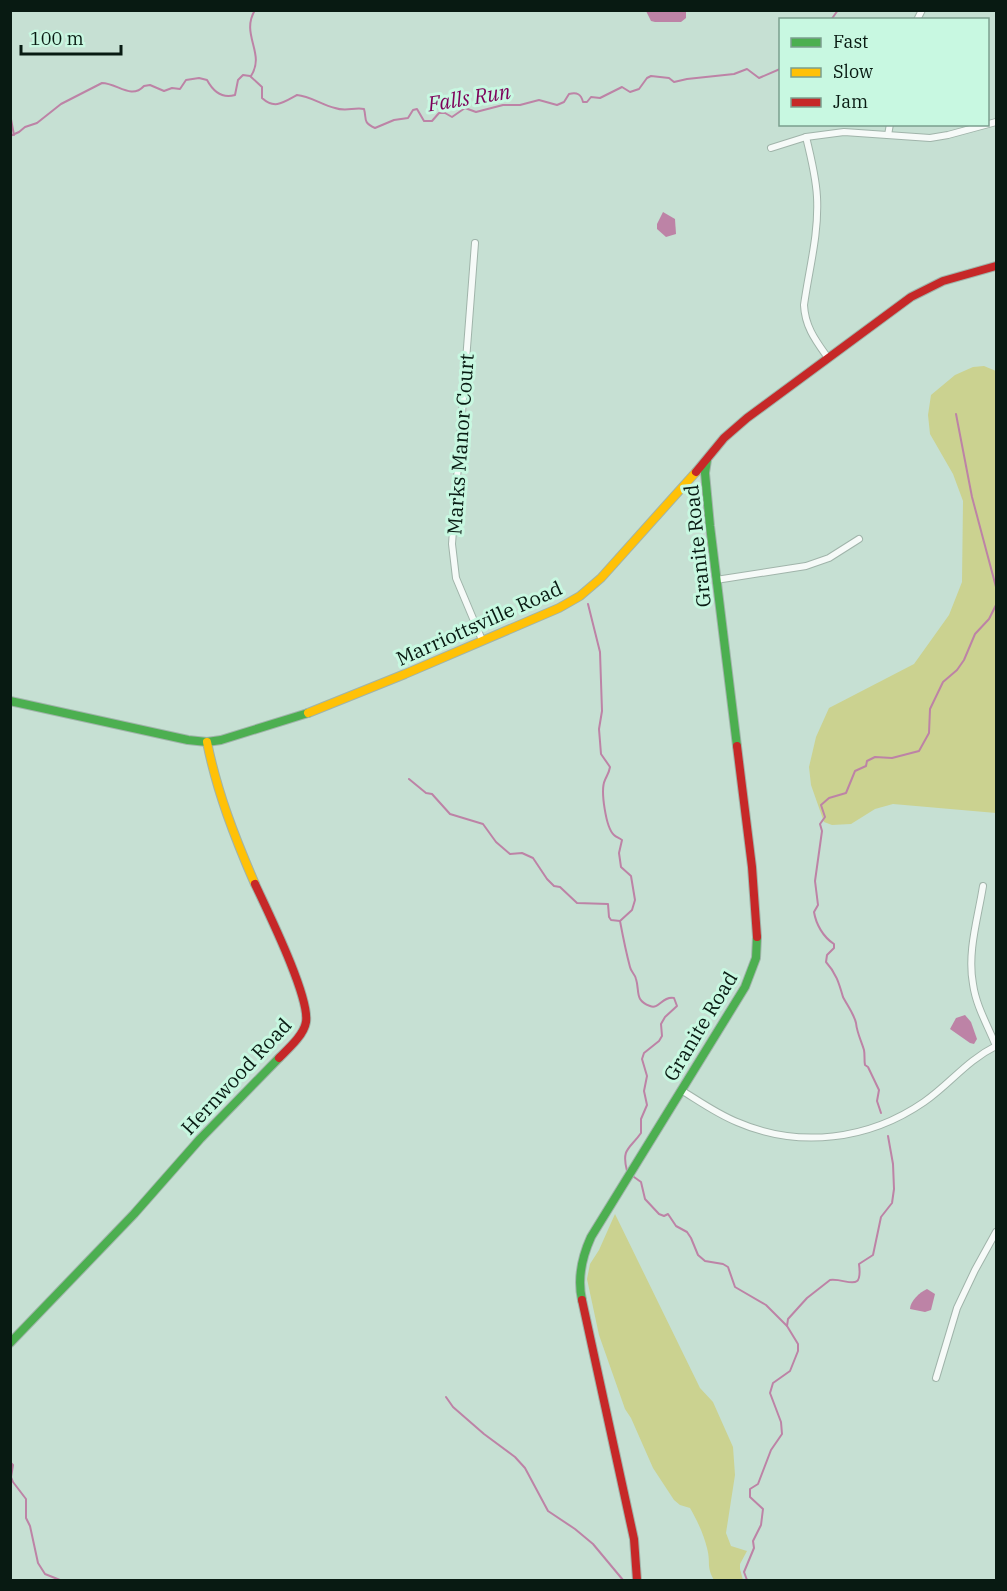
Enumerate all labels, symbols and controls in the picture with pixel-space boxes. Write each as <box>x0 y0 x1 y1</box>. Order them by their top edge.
scale bar <box>21 18 122 56</box>
legend <box>779 18 989 126</box>
text: 100 m <box>30 27 84 50</box>
text: Fast <box>833 30 868 53</box>
text: Slow <box>833 60 873 83</box>
water label: Falls Run <box>425 77 512 118</box>
text: Jam <box>833 90 868 113</box>
street label: Marks Manor Court <box>440 352 480 536</box>
street label: Granite Road <box>677 483 717 609</box>
street label: Marriottsville Road <box>392 574 566 672</box>
street label: Granite Road <box>657 966 743 1086</box>
street label: Hernwood Road <box>175 1012 297 1140</box>

